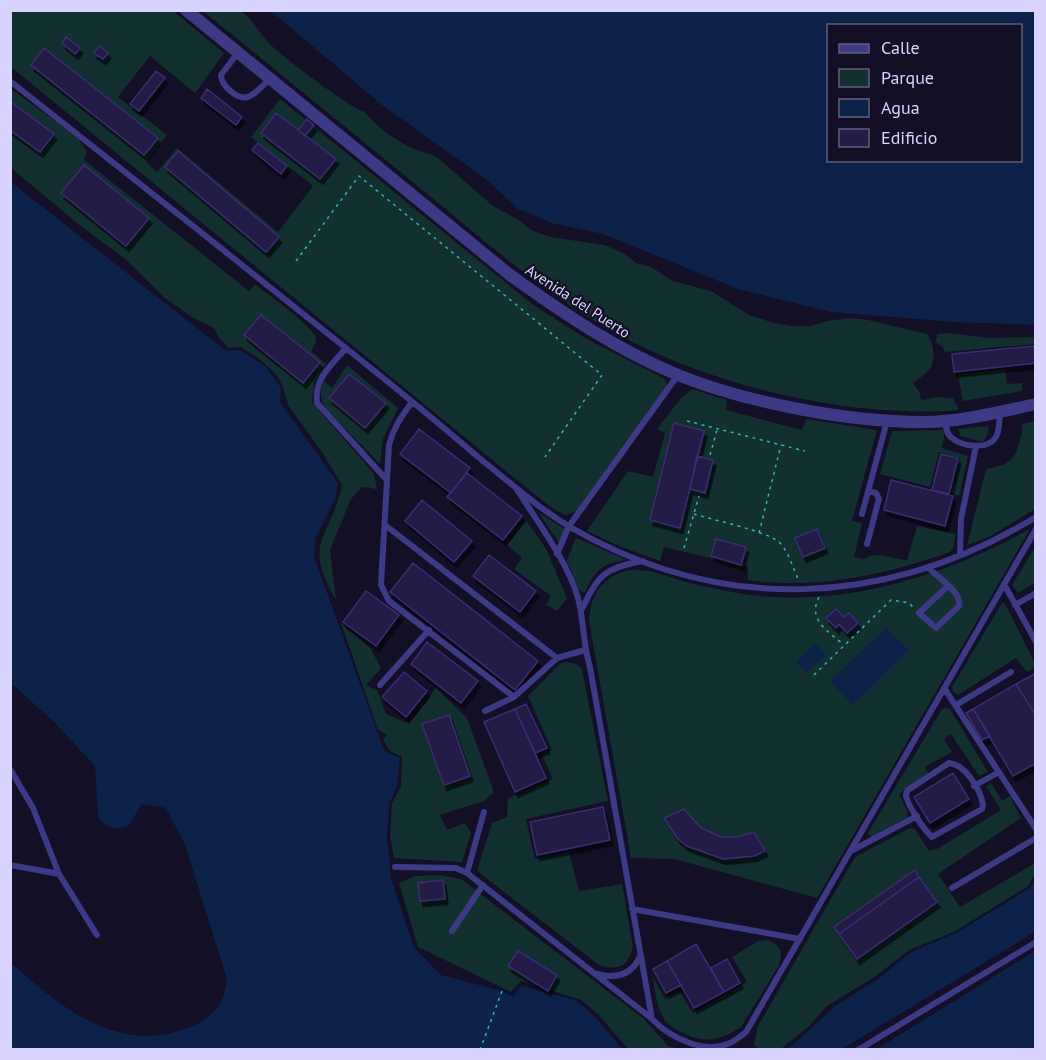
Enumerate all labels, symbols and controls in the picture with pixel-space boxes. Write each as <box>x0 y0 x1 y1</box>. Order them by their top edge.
legend <box>827 24 1022 162</box>
text: Calle <box>881 36 920 59</box>
text: Parque <box>881 66 934 89</box>
text: Agua <box>881 96 920 119</box>
text: Edificio <box>881 126 937 149</box>
street label: Avenida del Puerto <box>522 260 634 342</box>

